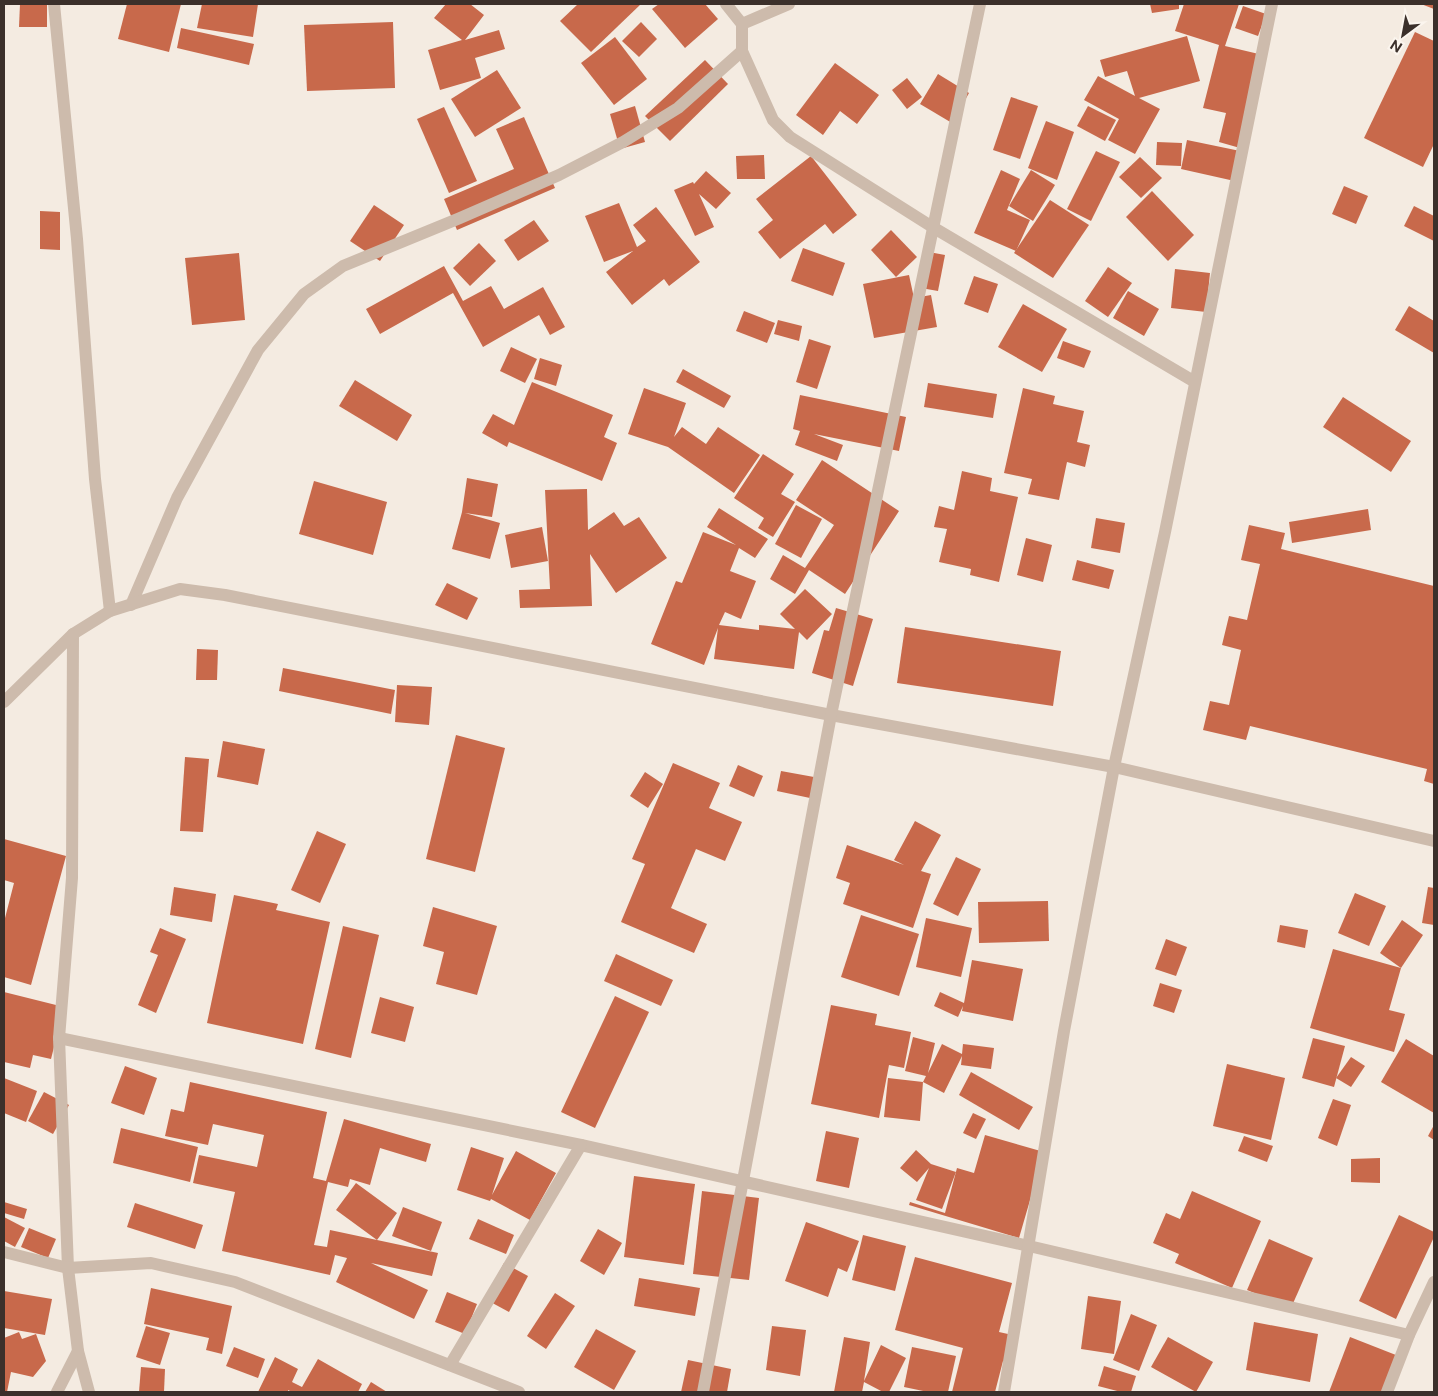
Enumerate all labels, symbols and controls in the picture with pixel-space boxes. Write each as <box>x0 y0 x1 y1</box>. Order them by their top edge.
north arrow <box>1378 10 1428 60</box>
text: N <box>1387 36 1405 56</box>

